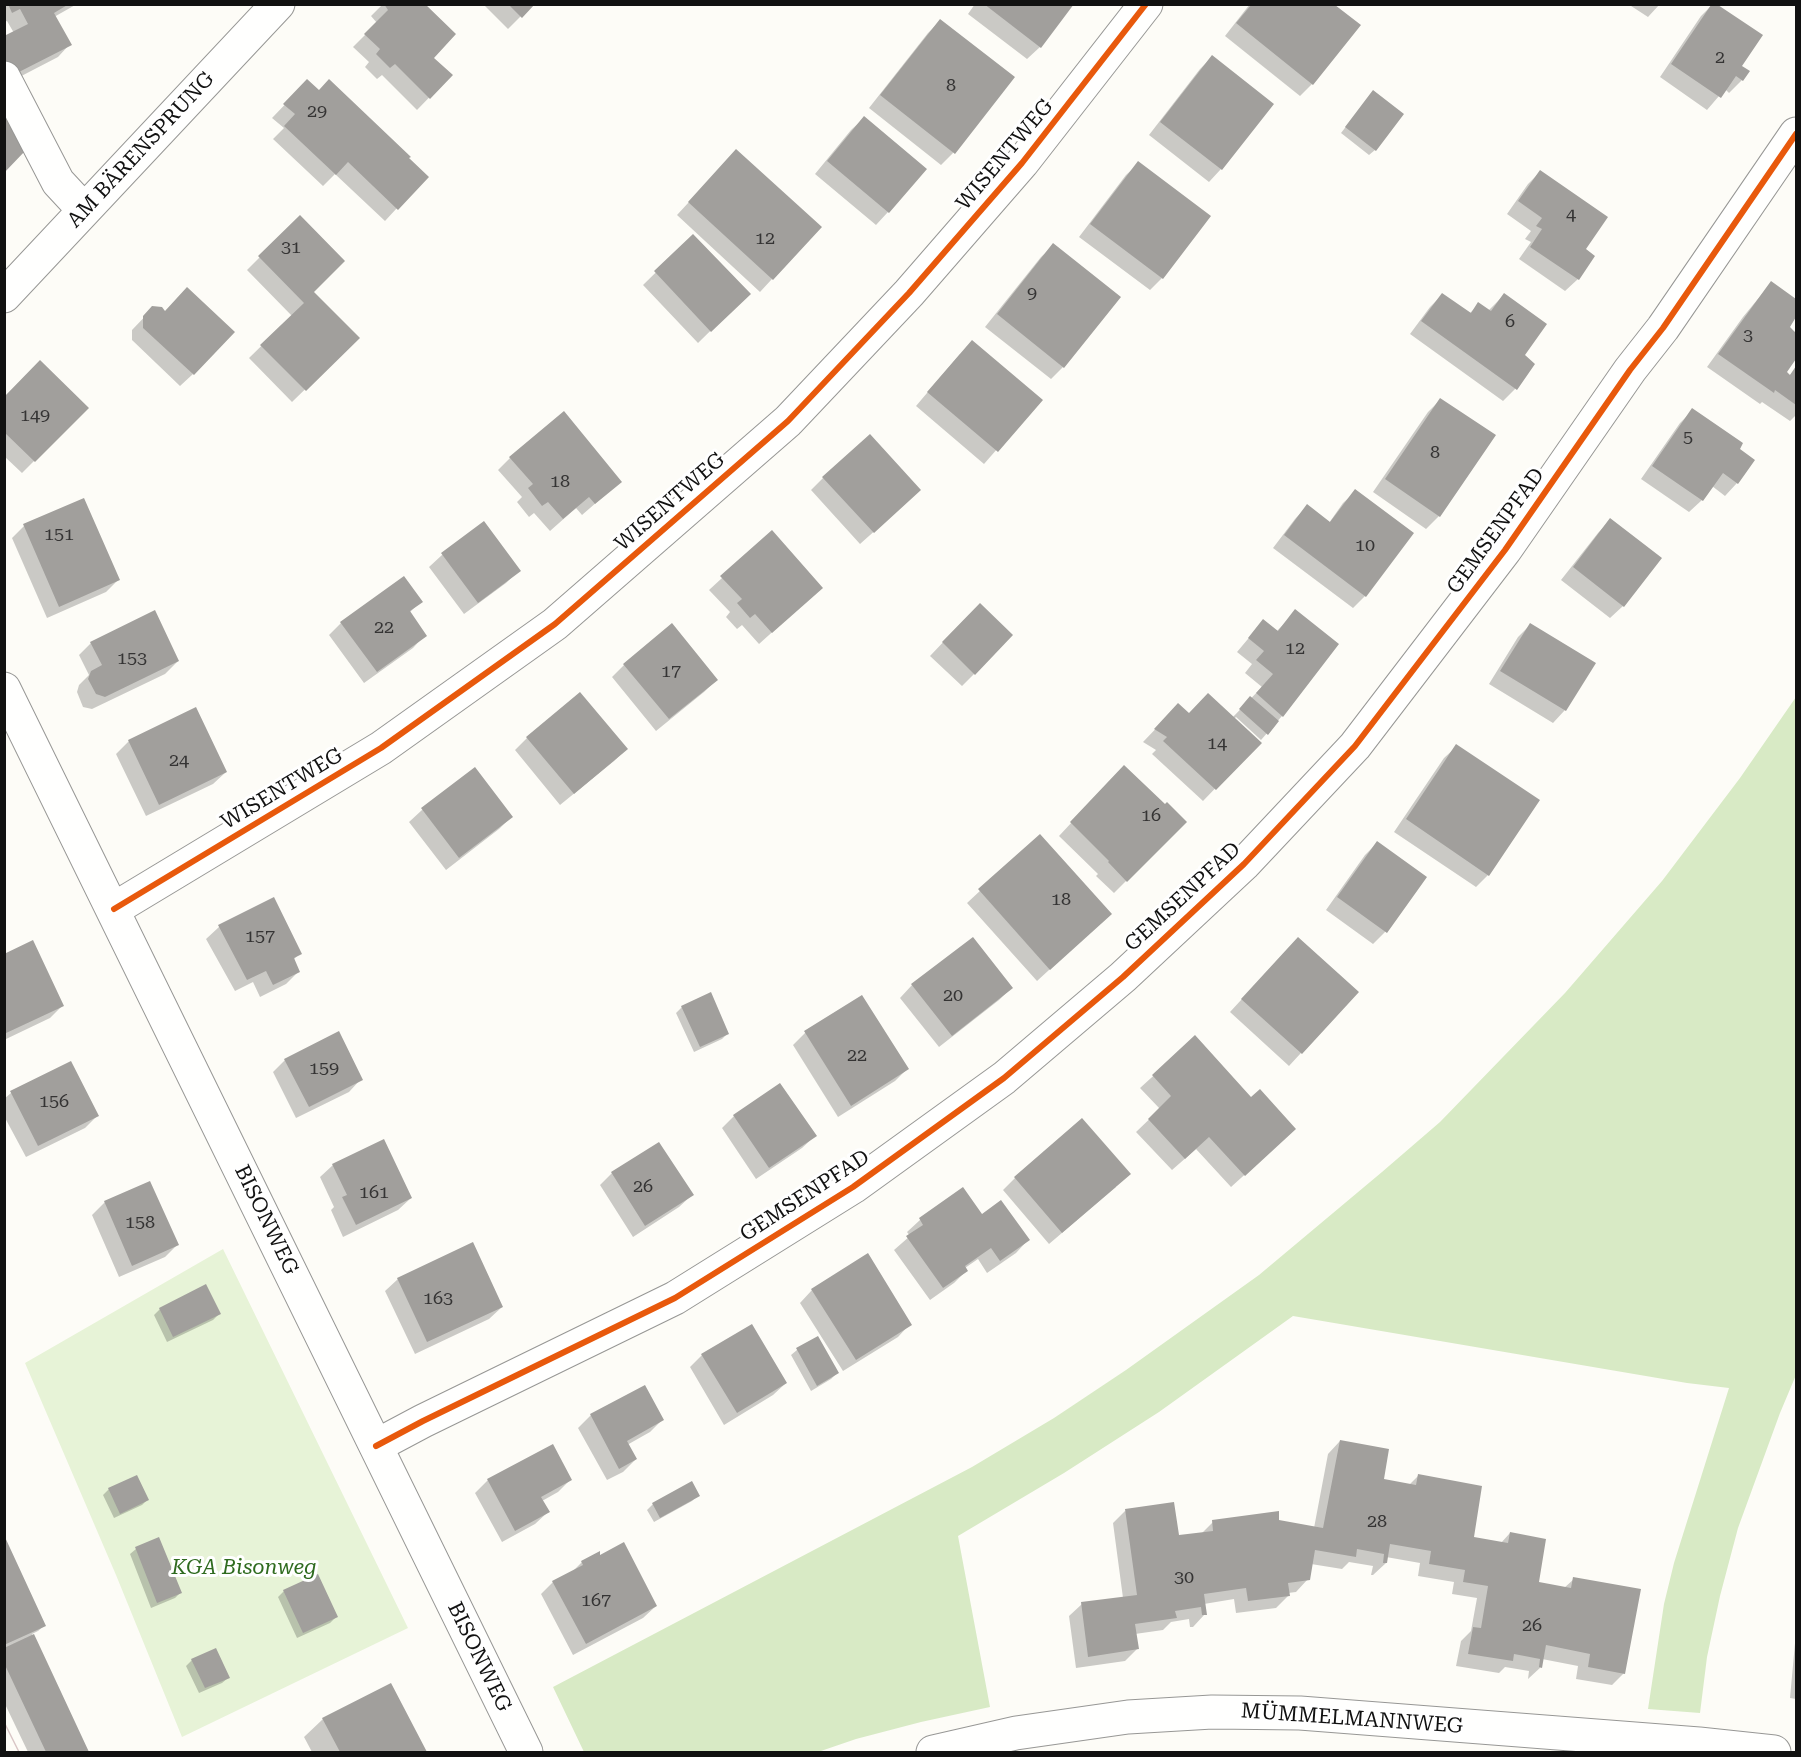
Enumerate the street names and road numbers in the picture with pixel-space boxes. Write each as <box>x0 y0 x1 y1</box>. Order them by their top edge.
street label: AM BÄRENSPRUNG <box>62 67 220 233</box>
street label: WISENTWEG <box>951 94 1059 216</box>
street label: WISENTWEG <box>610 447 730 557</box>
street label: GEMSENPFAD <box>1442 463 1550 599</box>
street label: WISENTWEG <box>217 743 347 835</box>
street label: GEMSENPFAD <box>1120 837 1246 957</box>
street label: GEMSENPFAD <box>736 1145 874 1247</box>
street label: BISONWEG <box>229 1161 303 1279</box>
street label: BISONWEG <box>442 1598 516 1716</box>
street label: MÜMMELMANNWEG <box>1240 1699 1464 1739</box>

